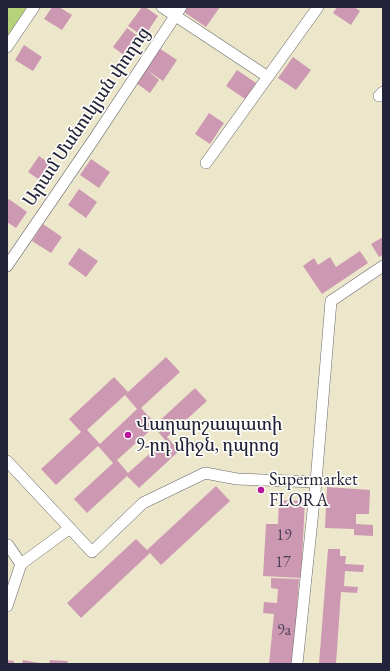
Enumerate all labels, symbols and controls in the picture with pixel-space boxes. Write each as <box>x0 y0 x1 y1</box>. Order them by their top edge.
street label: Արամ Մանուկյան փողոց <box>19 23 155 211</box>
place label: Վաղարշապատի 9-րդ միջն, դպրոց <box>136 414 282 456</box>
marker: Վաղարշապատի 9-րդ միջն, դպրոց <box>123 430 133 440</box>
place label: Supermarket FLORA <box>269 469 358 512</box>
marker: Supermarket FLORA <box>256 485 266 495</box>
house number: 19 <box>276 526 292 546</box>
house number: 17 <box>275 553 291 573</box>
house number: 9a <box>277 621 291 641</box>

